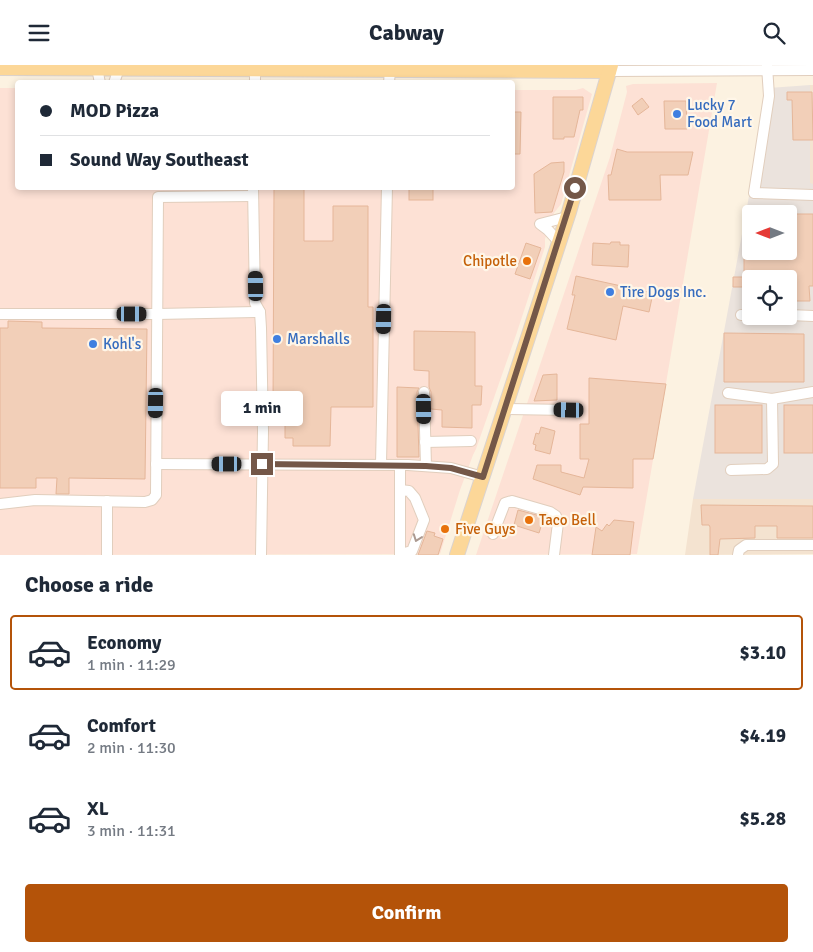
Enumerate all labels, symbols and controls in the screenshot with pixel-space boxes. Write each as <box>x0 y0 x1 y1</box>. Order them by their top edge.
icon: menu <box>25 19 53 47</box>
text: Cabway <box>369 19 444 46</box>
icon: search <box>760 19 788 47</box>
place label: Lucky 7 Food Mart <box>687 96 752 131</box>
text: MOD Pizza <box>70 99 159 123</box>
marker: Lucky 7 Food Mart <box>671 108 683 120</box>
text: Sound Way Southeast <box>70 148 249 172</box>
route start <box>564 177 586 199</box>
north arrow <box>742 205 798 260</box>
map controls <box>742 205 797 325</box>
place label: Chipotle <box>463 252 517 270</box>
marker: Chipotle <box>521 255 533 267</box>
button: locate <box>742 270 797 325</box>
car <box>248 271 263 301</box>
place label: Tire Dogs Inc. <box>620 283 706 301</box>
marker: Tire Dogs Inc. <box>604 286 616 298</box>
car <box>376 304 391 334</box>
car <box>117 307 147 322</box>
place label: Marshalls <box>287 330 350 348</box>
marker: Marshalls <box>271 333 283 345</box>
place label: Kohl's <box>103 335 142 353</box>
marker: Kohl's <box>87 338 99 350</box>
car <box>148 388 163 418</box>
callout: 1 min <box>221 391 303 427</box>
car <box>416 394 431 424</box>
text: 1 min <box>243 398 281 418</box>
car <box>553 402 584 418</box>
route end <box>251 453 273 475</box>
car <box>212 457 242 472</box>
place label: Taco Bell <box>539 511 596 529</box>
marker: Taco Bell <box>523 514 535 526</box>
place label: Five Guys <box>455 520 516 538</box>
marker: Five Guys <box>439 523 451 535</box>
one-way arrow <box>413 533 423 542</box>
text: Choose a ride <box>25 571 153 598</box>
icon: car <box>27 630 72 675</box>
text: Economy <box>87 631 161 655</box>
text: $3.10 <box>740 641 786 665</box>
text: 1 min · 11:29 <box>87 655 176 675</box>
icon: car <box>27 713 72 758</box>
text: Comfort <box>87 714 156 738</box>
text: $4.19 <box>740 724 786 748</box>
text: 2 min · 11:30 <box>87 738 176 758</box>
icon: car <box>27 796 72 841</box>
text: XL <box>87 797 109 821</box>
text: $5.28 <box>740 807 786 831</box>
text: 3 min · 11:31 <box>87 821 176 841</box>
button: Confirm <box>25 884 788 942</box>

